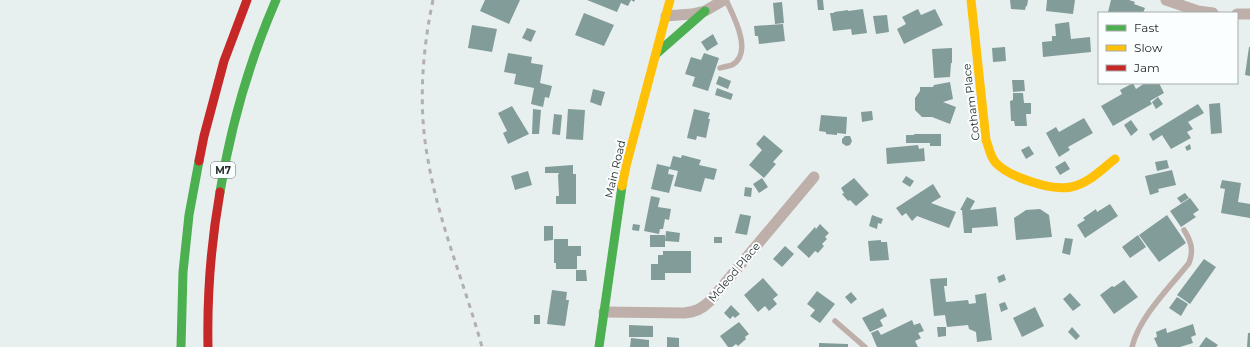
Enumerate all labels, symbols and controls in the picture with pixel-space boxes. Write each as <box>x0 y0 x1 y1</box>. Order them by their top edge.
legend <box>1098 12 1238 84</box>
text: Fast <box>1134 20 1159 35</box>
text: Slow <box>1134 40 1163 55</box>
text: Jam <box>1133 60 1160 75</box>
street label: Cotham Place <box>959 62 983 141</box>
street label: Main Road <box>602 139 628 199</box>
road number: M7 <box>211 162 235 178</box>
street label: Mcleod Place <box>705 239 763 305</box>

